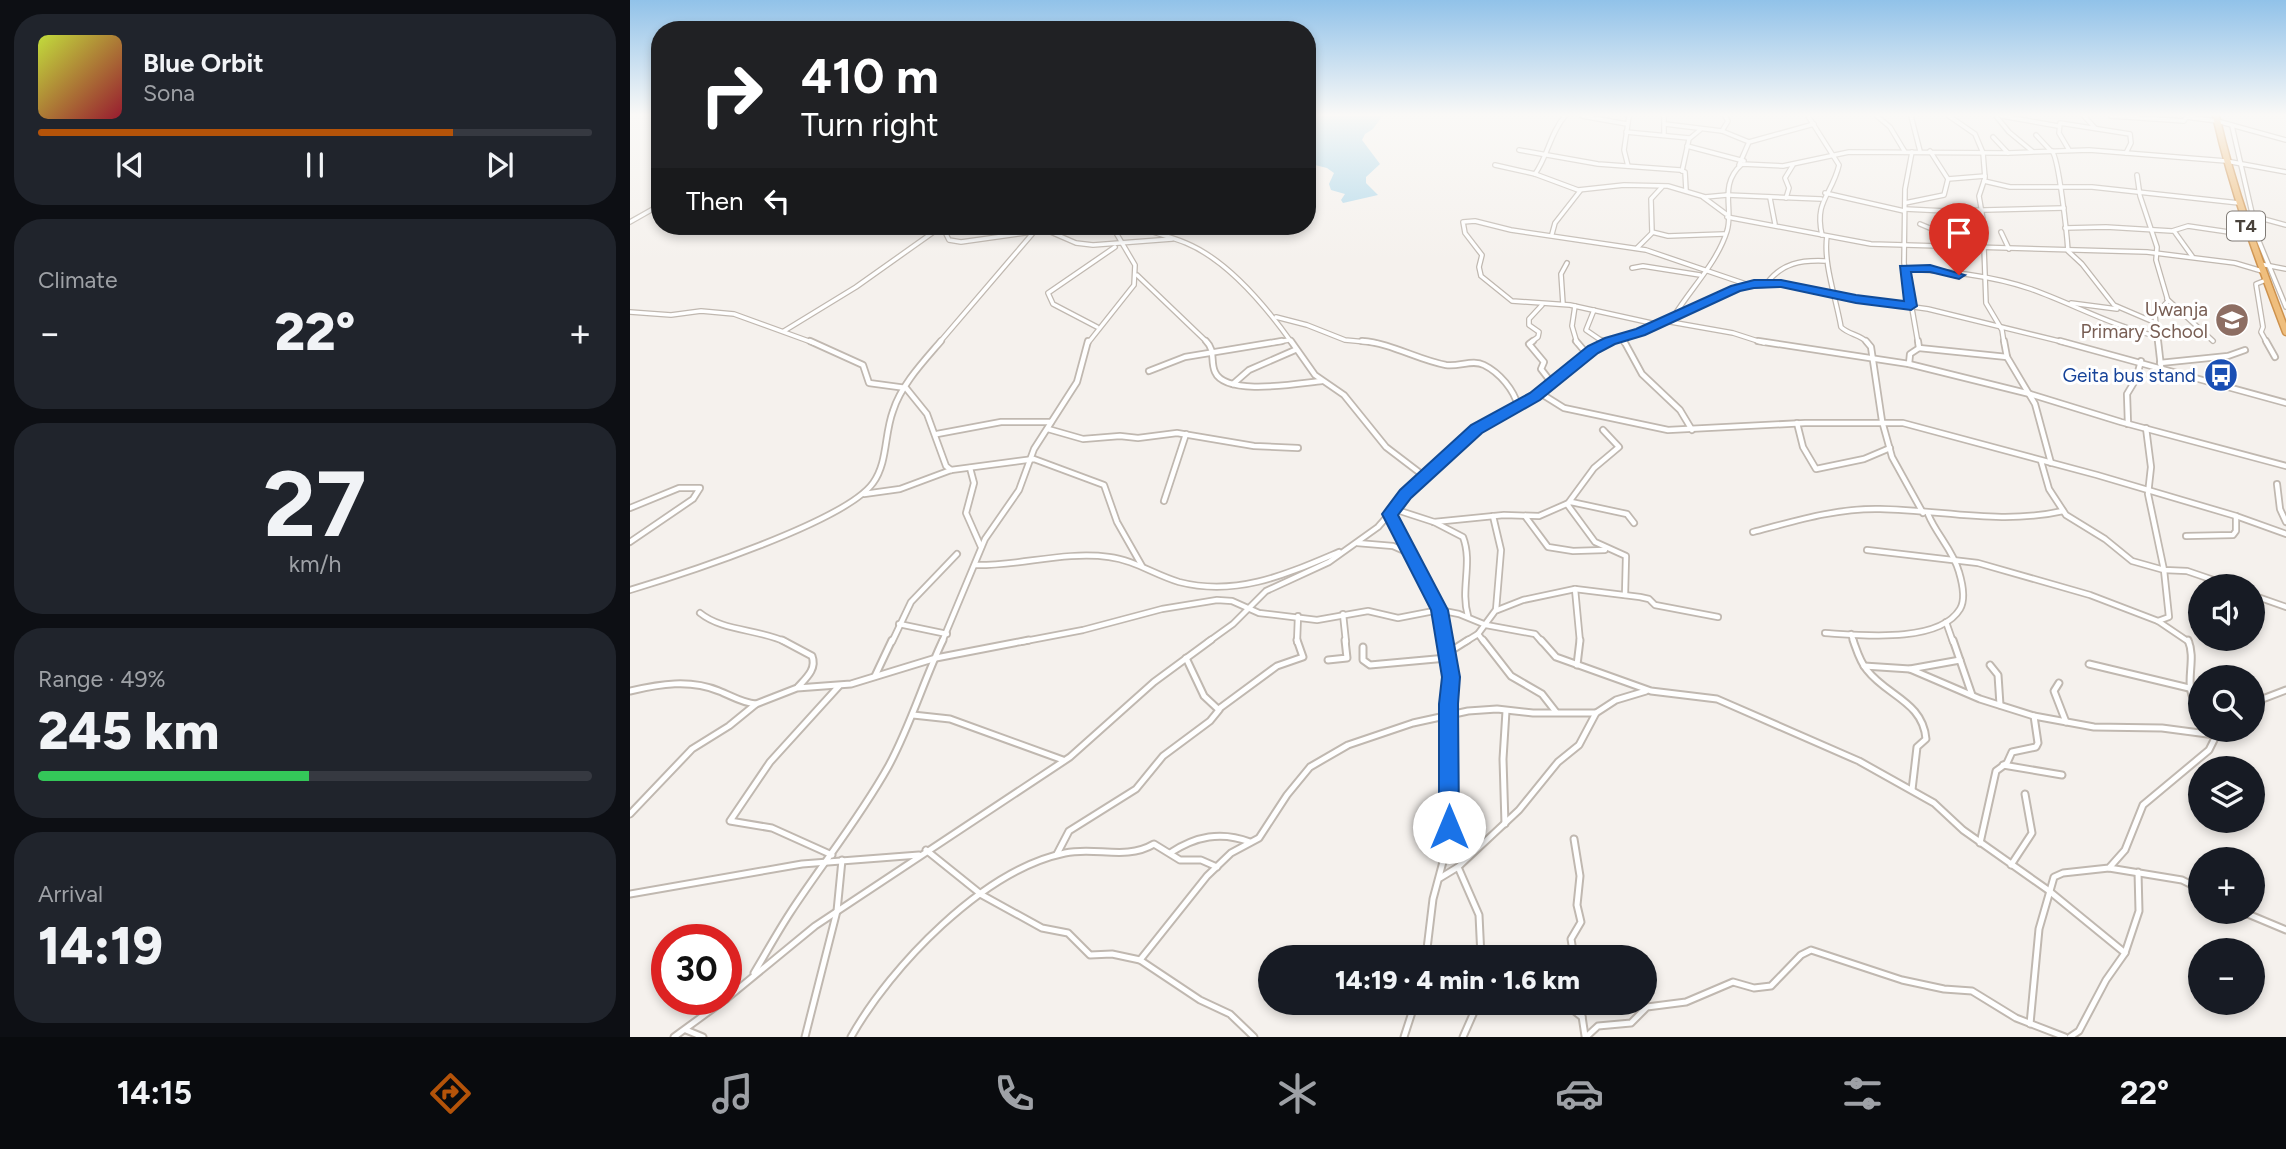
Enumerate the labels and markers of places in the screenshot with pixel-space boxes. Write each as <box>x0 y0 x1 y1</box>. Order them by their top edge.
pin <box>1929 203 1989 275</box>
place label: Uwanja Primary School <box>2081 298 2208 343</box>
school or university icon: Uwanja Primary School <box>2213 301 2251 339</box>
bus stop icon: Geita bus stand <box>2202 356 2240 394</box>
place label: Geita bus stand <box>2063 364 2196 387</box>

